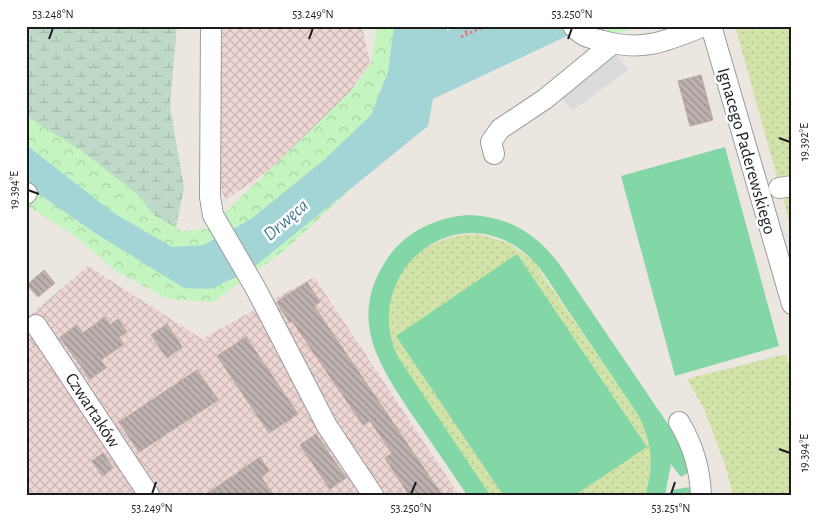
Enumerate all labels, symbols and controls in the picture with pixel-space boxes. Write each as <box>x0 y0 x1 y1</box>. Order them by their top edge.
text: 53.248°N <box>32 8 74 20</box>
text: 53.249°N <box>292 8 334 20</box>
text: 53.250°N <box>551 8 593 20</box>
street label: Ignacego Paderewskiego <box>714 66 778 237</box>
text: 19.392°E <box>798 123 810 161</box>
text: 19.394°E <box>8 171 20 209</box>
water label: Drwęca <box>260 196 312 245</box>
street label: Czwartaków <box>61 370 123 451</box>
text: 19.394°E <box>798 434 810 472</box>
text: 53.249°N <box>131 502 173 514</box>
text: 53.250°N <box>390 502 432 514</box>
text: 53.251°N <box>651 502 691 514</box>

